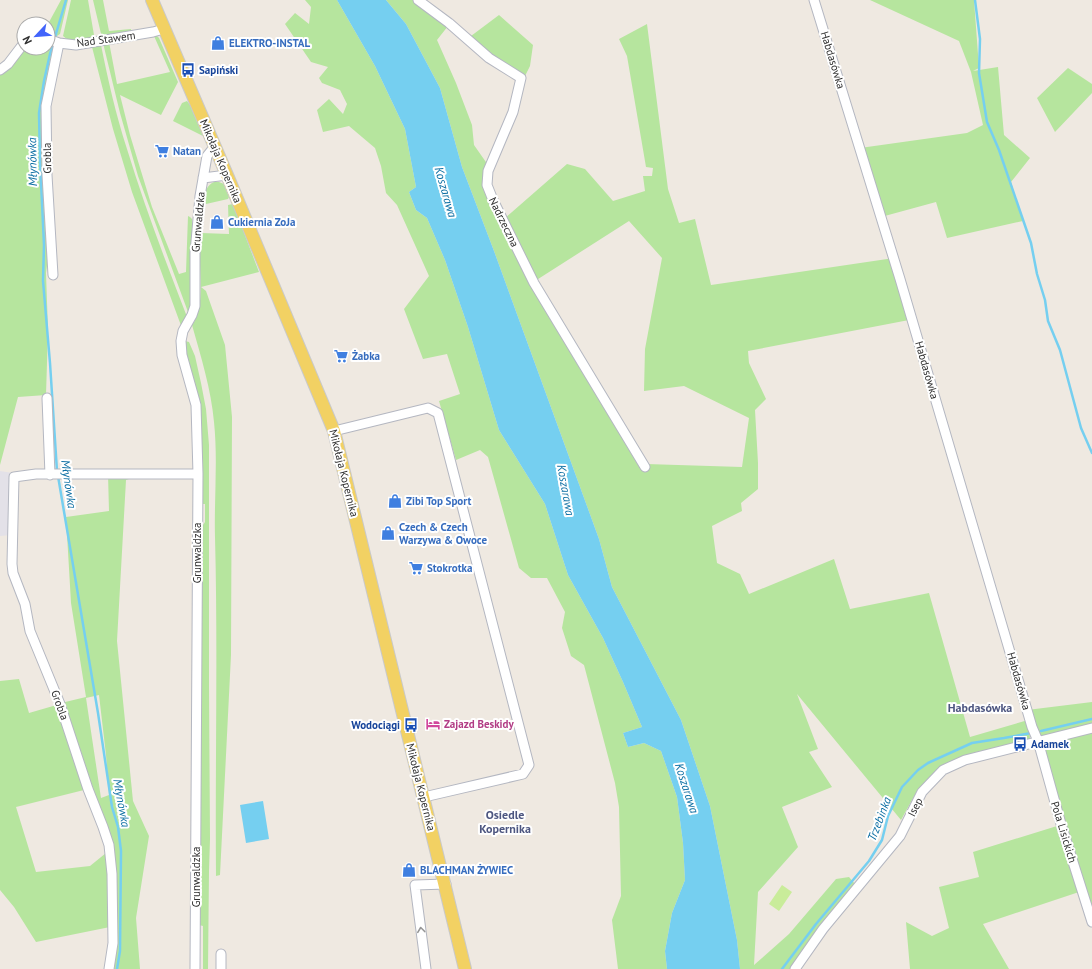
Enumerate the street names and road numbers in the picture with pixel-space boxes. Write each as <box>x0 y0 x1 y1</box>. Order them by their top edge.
street label: Nad Stawem <box>76 28 136 50</box>
street label: Habdasówka <box>818 30 848 90</box>
street label: Mikołaja Kopernika <box>197 117 245 205</box>
street label: Grobla <box>40 142 54 174</box>
street label: Grunwaldzka <box>188 191 208 253</box>
street label: Nadrzeczna <box>486 195 522 249</box>
street label: Habdasówka <box>912 340 942 400</box>
street label: Mikołaja Kopernika <box>326 428 362 518</box>
street label: Grunwaldzka <box>190 523 204 583</box>
street label: Habdasówka <box>1004 651 1034 711</box>
street label: Grobla <box>48 688 72 722</box>
street label: Mikołaja Kopernika <box>403 742 439 832</box>
street label: Isep <box>904 795 926 819</box>
street label: Pola Lisickich <box>1048 800 1080 864</box>
street label: Grunwaldzka <box>189 847 203 907</box>

